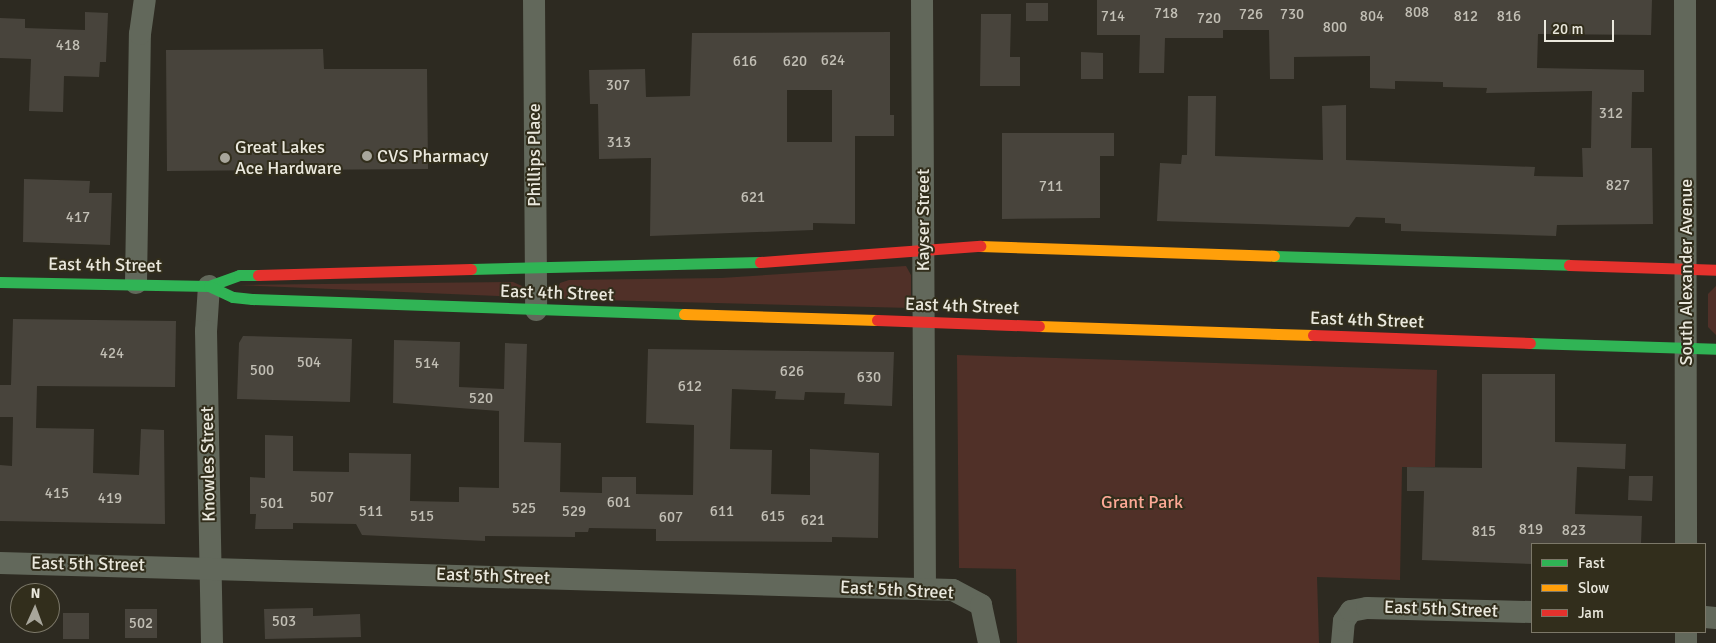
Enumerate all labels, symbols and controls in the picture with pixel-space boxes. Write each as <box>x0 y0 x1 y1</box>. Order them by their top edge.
house number: 808 <box>1405 4 1429 22</box>
house number: 718 <box>1154 5 1178 23</box>
house number: 726 <box>1239 6 1263 24</box>
house number: 730 <box>1280 6 1304 24</box>
house number: 714 <box>1101 8 1125 26</box>
house number: 804 <box>1360 8 1384 26</box>
house number: 812 <box>1454 8 1478 26</box>
house number: 816 <box>1497 8 1521 26</box>
house number: 720 <box>1197 10 1221 28</box>
scale bar <box>1546 10 1616 42</box>
house number: 800 <box>1323 19 1347 37</box>
text: 20 m <box>1552 20 1583 38</box>
house number: 418 <box>56 37 80 55</box>
house number: 624 <box>821 52 845 70</box>
house number: 616 <box>733 53 757 71</box>
house number: 620 <box>783 53 807 71</box>
house number: 307 <box>606 77 630 95</box>
street label: Phillips Place <box>523 103 545 207</box>
house number: 312 <box>1599 105 1623 123</box>
house number: 313 <box>607 134 631 152</box>
place label: Great Lakes Ace Hardware <box>235 137 342 180</box>
place label: CVS Pharmacy <box>377 145 488 167</box>
marker: CVS Pharmacy <box>361 150 373 162</box>
marker: Great Lakes Ace Hardware <box>219 152 231 164</box>
street label: Kayser Street <box>912 169 934 271</box>
house number: 827 <box>1606 177 1630 195</box>
house number: 711 <box>1039 178 1063 196</box>
street label: South Alexander Avenue <box>1675 179 1697 365</box>
house number: 621 <box>741 189 765 207</box>
house number: 417 <box>66 209 90 227</box>
street label: East 4th Street <box>48 253 162 277</box>
street label: East 4th Street <box>500 280 614 306</box>
street label: East 4th Street <box>905 293 1019 319</box>
street label: East 4th Street <box>1310 307 1424 333</box>
house number: 424 <box>100 345 124 363</box>
house number: 504 <box>297 354 321 372</box>
house number: 514 <box>415 355 439 373</box>
house number: 500 <box>250 362 274 380</box>
house number: 626 <box>780 363 804 381</box>
house number: 630 <box>857 369 881 387</box>
house number: 612 <box>678 378 702 396</box>
house number: 520 <box>469 390 493 408</box>
street label: Knowles Street <box>196 406 220 522</box>
house number: 415 <box>45 485 69 503</box>
house number: 507 <box>310 489 334 507</box>
house number: 419 <box>98 490 122 508</box>
park label: Grant Park <box>1101 491 1183 513</box>
house number: 601 <box>607 494 631 512</box>
house number: 501 <box>260 495 284 513</box>
house number: 525 <box>512 500 536 518</box>
house number: 511 <box>359 503 383 521</box>
house number: 529 <box>562 503 586 521</box>
house number: 611 <box>710 503 734 521</box>
house number: 515 <box>410 508 434 526</box>
house number: 615 <box>761 508 785 526</box>
house number: 607 <box>659 509 683 527</box>
house number: 621 <box>801 512 825 530</box>
house number: 819 <box>1519 521 1543 539</box>
house number: 823 <box>1562 522 1586 540</box>
house number: 815 <box>1472 523 1496 541</box>
legend <box>1531 543 1706 633</box>
street label: East 5th Street <box>31 552 145 576</box>
text: Fast <box>1578 554 1605 572</box>
street label: East 5th Street <box>436 563 550 589</box>
street label: East 5th Street <box>840 576 954 604</box>
text: Slow <box>1578 579 1609 597</box>
north arrow <box>10 583 60 633</box>
text: N <box>30 585 41 602</box>
street label: East 5th Street <box>1384 596 1498 622</box>
text: Jam <box>1578 604 1604 622</box>
house number: 503 <box>272 613 296 631</box>
house number: 502 <box>129 615 153 633</box>

